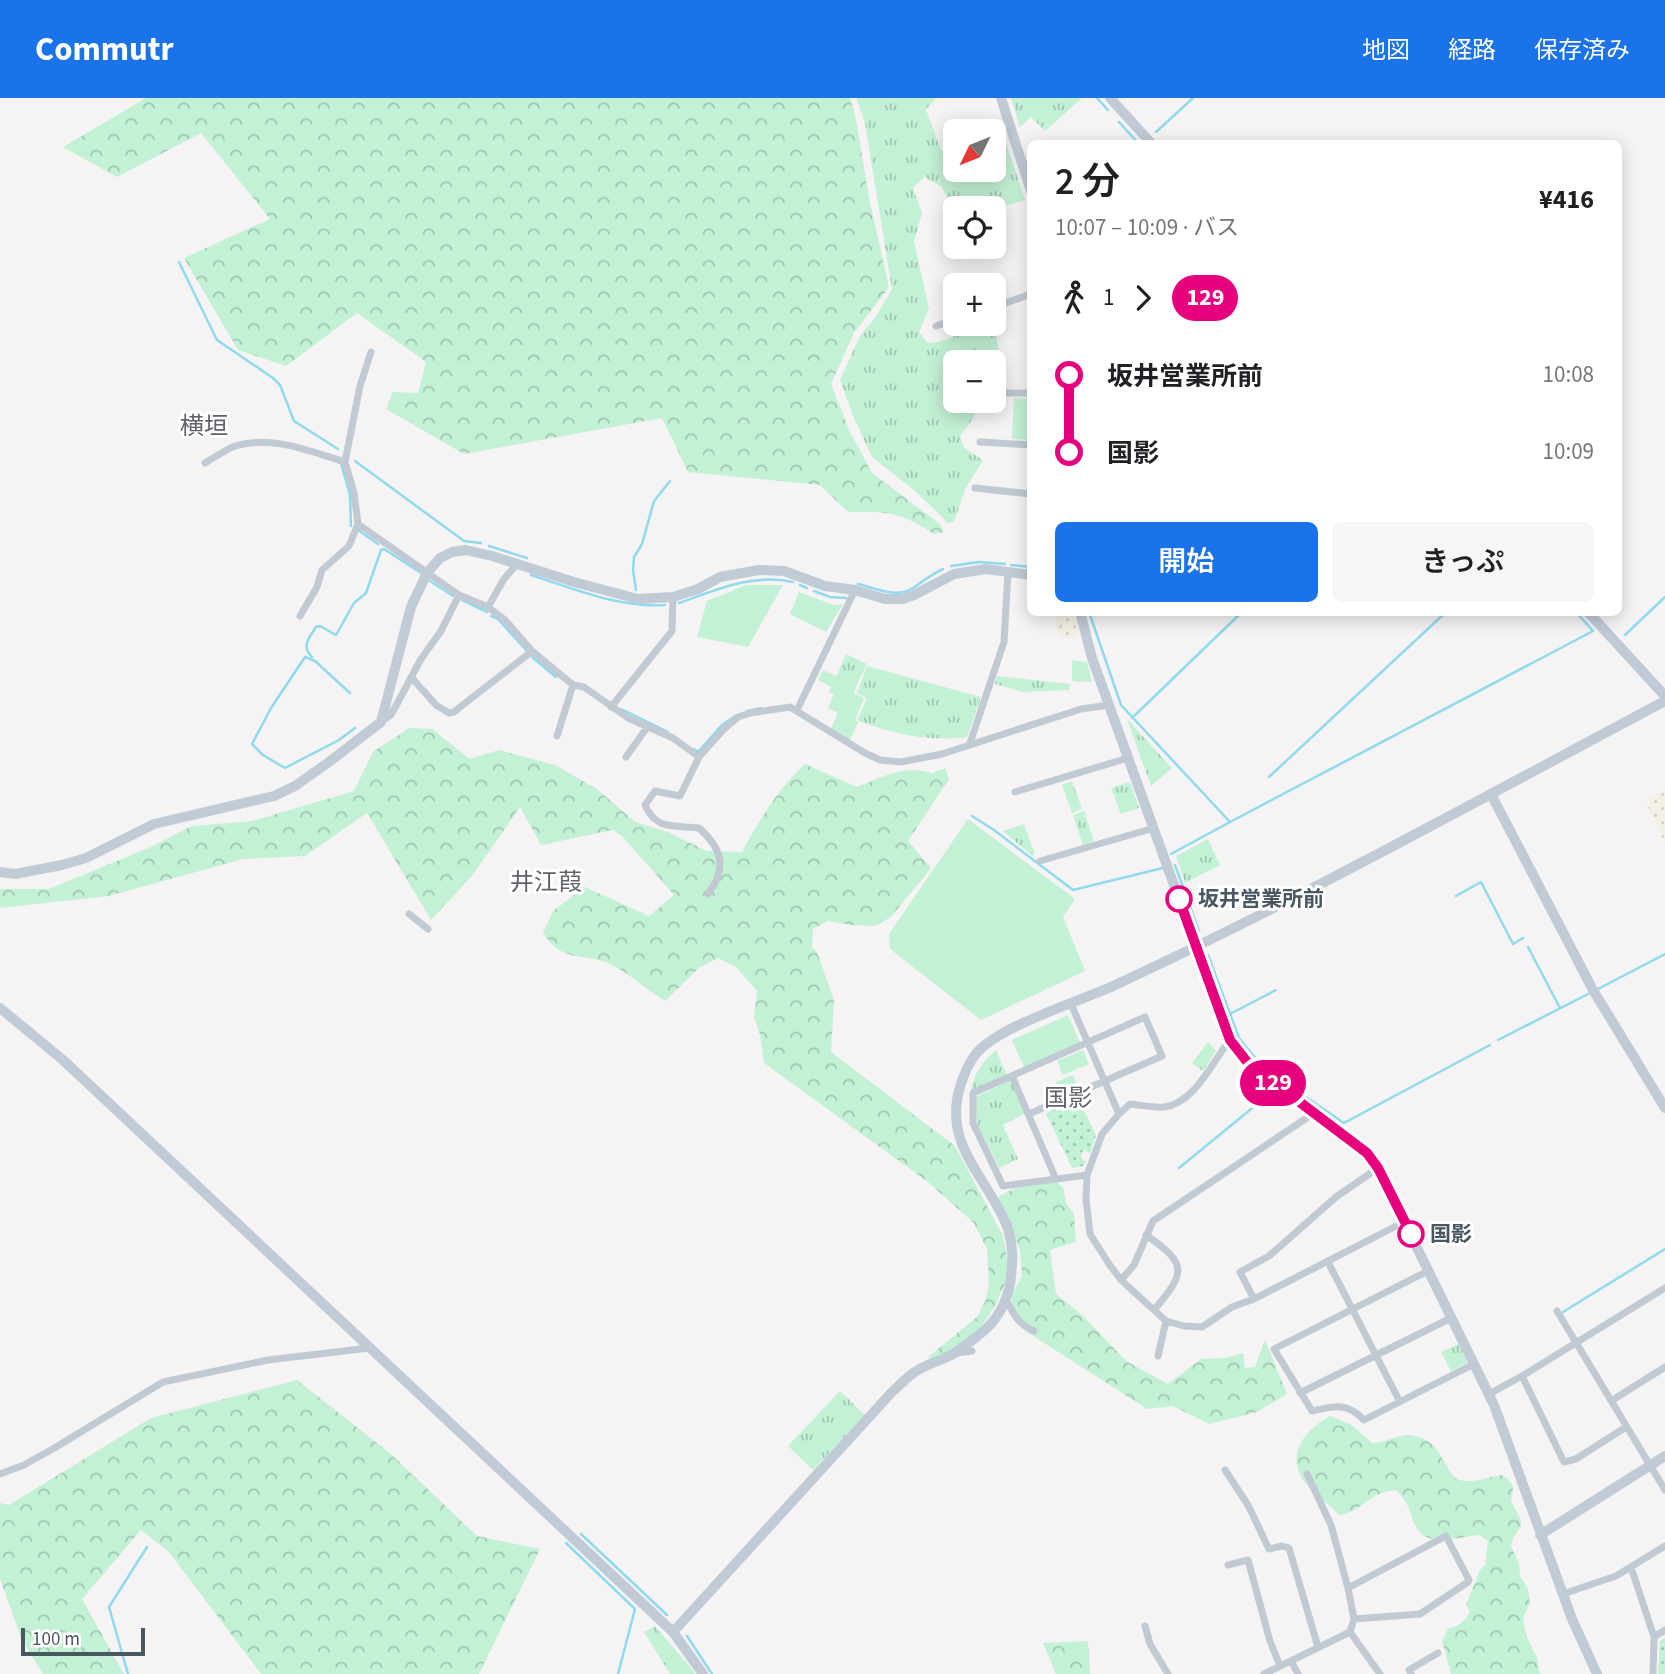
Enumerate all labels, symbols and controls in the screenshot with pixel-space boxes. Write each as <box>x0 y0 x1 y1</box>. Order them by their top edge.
text: Commutr <box>35 26 174 73</box>
text: 地図 <box>1362 33 1410 68</box>
text: 経路 <box>1448 33 1496 68</box>
text: 保存済み <box>1534 33 1630 68</box>
north arrow <box>943 119 1006 182</box>
map controls <box>943 119 1006 413</box>
text: 2 分 <box>1055 155 1120 209</box>
text: ¥416 <box>1539 181 1594 218</box>
button: locate <box>943 196 1006 259</box>
text: 10:07 – 10:09 · バス <box>1055 211 1239 244</box>
button: + <box>943 273 1006 336</box>
icon: walk <box>1055 279 1093 317</box>
icon: forward <box>1124 279 1162 317</box>
text: 129 <box>1186 280 1224 315</box>
text: 1 <box>1103 281 1114 314</box>
button: − <box>943 350 1006 413</box>
text: 坂井営業所前 <box>1107 358 1263 395</box>
text: 10:08 <box>1543 358 1594 391</box>
district label: 横垣 <box>180 409 228 444</box>
text: 国影 <box>1107 435 1159 472</box>
text: 10:09 <box>1543 435 1594 468</box>
button: 開始 <box>1055 522 1318 602</box>
button: きっぷ <box>1332 522 1594 602</box>
district label: 井江葭 <box>510 865 582 900</box>
place label: 坂井営業所前 <box>1198 884 1324 914</box>
marker: 坂井営業所前 <box>1166 886 1192 912</box>
line badge: 129 <box>1233 1060 1313 1106</box>
text: 129 <box>1254 1065 1292 1100</box>
district label: 国影 <box>1044 1081 1092 1116</box>
place label: 国影 <box>1430 1219 1472 1249</box>
marker: 国影 <box>1398 1221 1424 1247</box>
scale bar <box>21 1625 145 1657</box>
text: 100 m <box>32 1626 80 1653</box>

